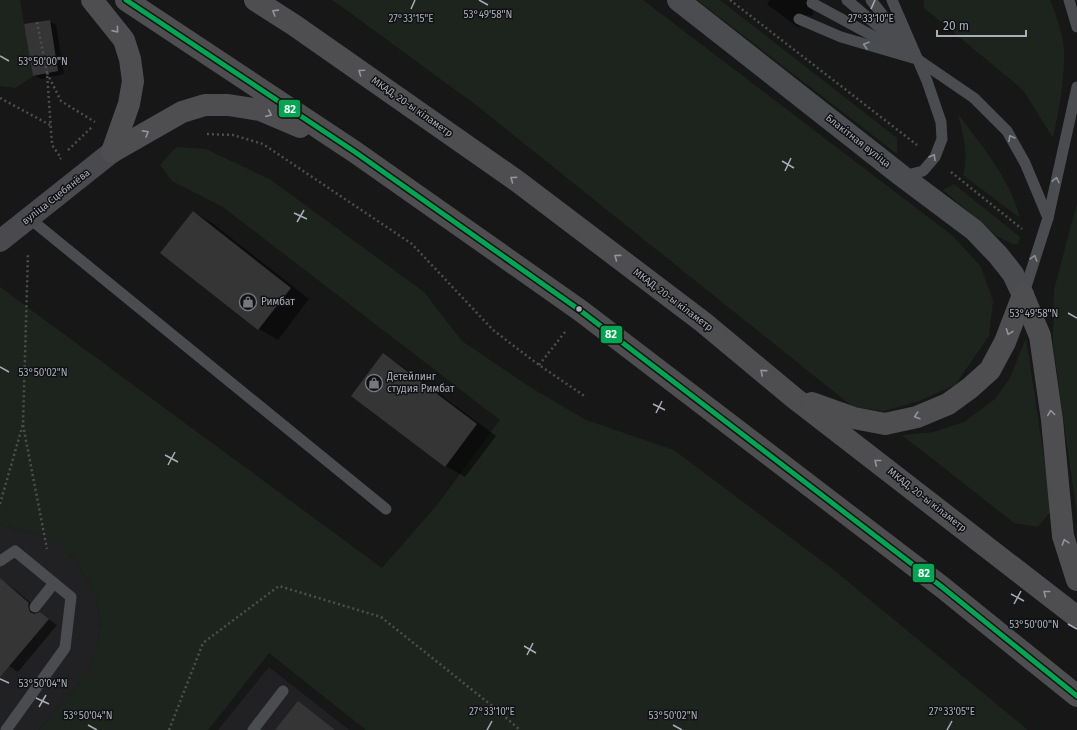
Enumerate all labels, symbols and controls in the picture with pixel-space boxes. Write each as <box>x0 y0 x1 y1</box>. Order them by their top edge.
text: 53°49'58"N <box>464 9 512 21</box>
one-way arrow <box>272 10 279 17</box>
scale bar <box>937 12 1026 38</box>
text: 27°33'15"E <box>388 13 434 25</box>
text: 27°33'10"E <box>848 13 894 25</box>
text: 20 m <box>943 19 969 33</box>
one-way arrow <box>112 26 119 33</box>
one-way arrow <box>863 41 870 50</box>
text: 53°50'00"N <box>18 56 68 68</box>
one-way arrow <box>359 70 366 77</box>
street label: МКАД, 20-ы кіламетр <box>369 74 456 140</box>
line badge: 82 <box>278 99 301 118</box>
text: 82 <box>284 103 296 116</box>
one-way arrow <box>264 109 272 117</box>
street label: Блакітная вуліца <box>823 111 893 170</box>
one-way arrow <box>142 130 150 137</box>
one-way arrow <box>1008 135 1015 142</box>
one-way arrow <box>929 154 936 161</box>
street label: вуліца Сцебянёва <box>19 166 92 227</box>
one-way arrow <box>511 177 518 184</box>
one-way arrow <box>1052 177 1060 183</box>
one-way arrow <box>1029 254 1038 261</box>
one-way arrow <box>615 255 622 262</box>
street label: МКАД, 20-ы кіламетр <box>631 265 716 334</box>
shop icon: Римбат <box>238 292 258 312</box>
place label: Римбат <box>261 296 295 308</box>
unlabelled marker <box>574 304 584 314</box>
text: 53°49'58"N <box>1010 308 1058 320</box>
line badge: 82 <box>600 325 623 344</box>
text: 82 <box>605 328 617 341</box>
one-way arrow <box>1006 328 1014 335</box>
text: 53°50'02"N <box>19 367 67 379</box>
one-way arrow <box>761 370 768 377</box>
place label: Детейлинг студия Римбат <box>386 371 455 395</box>
shop icon: Детейлинг студия Римбат <box>364 373 384 393</box>
one-way arrow <box>1047 410 1056 416</box>
one-way arrow <box>914 411 921 420</box>
one-way arrow <box>875 460 882 467</box>
street label: МКАД, 20-ы кіламетр <box>885 465 969 535</box>
one-way arrow <box>1061 539 1070 546</box>
line badge: 82 <box>912 563 935 583</box>
text: 82 <box>918 567 930 580</box>
one-way arrow <box>1044 591 1051 598</box>
text: 53°50'00"N <box>1009 619 1059 631</box>
text: 53°50'04"N <box>19 678 67 690</box>
text: 27°33'10"E <box>469 706 515 718</box>
text: 27°33'05"E <box>929 706 975 718</box>
text: 53°50'04"N <box>64 710 112 722</box>
text: 53°50'02"N <box>649 710 697 722</box>

